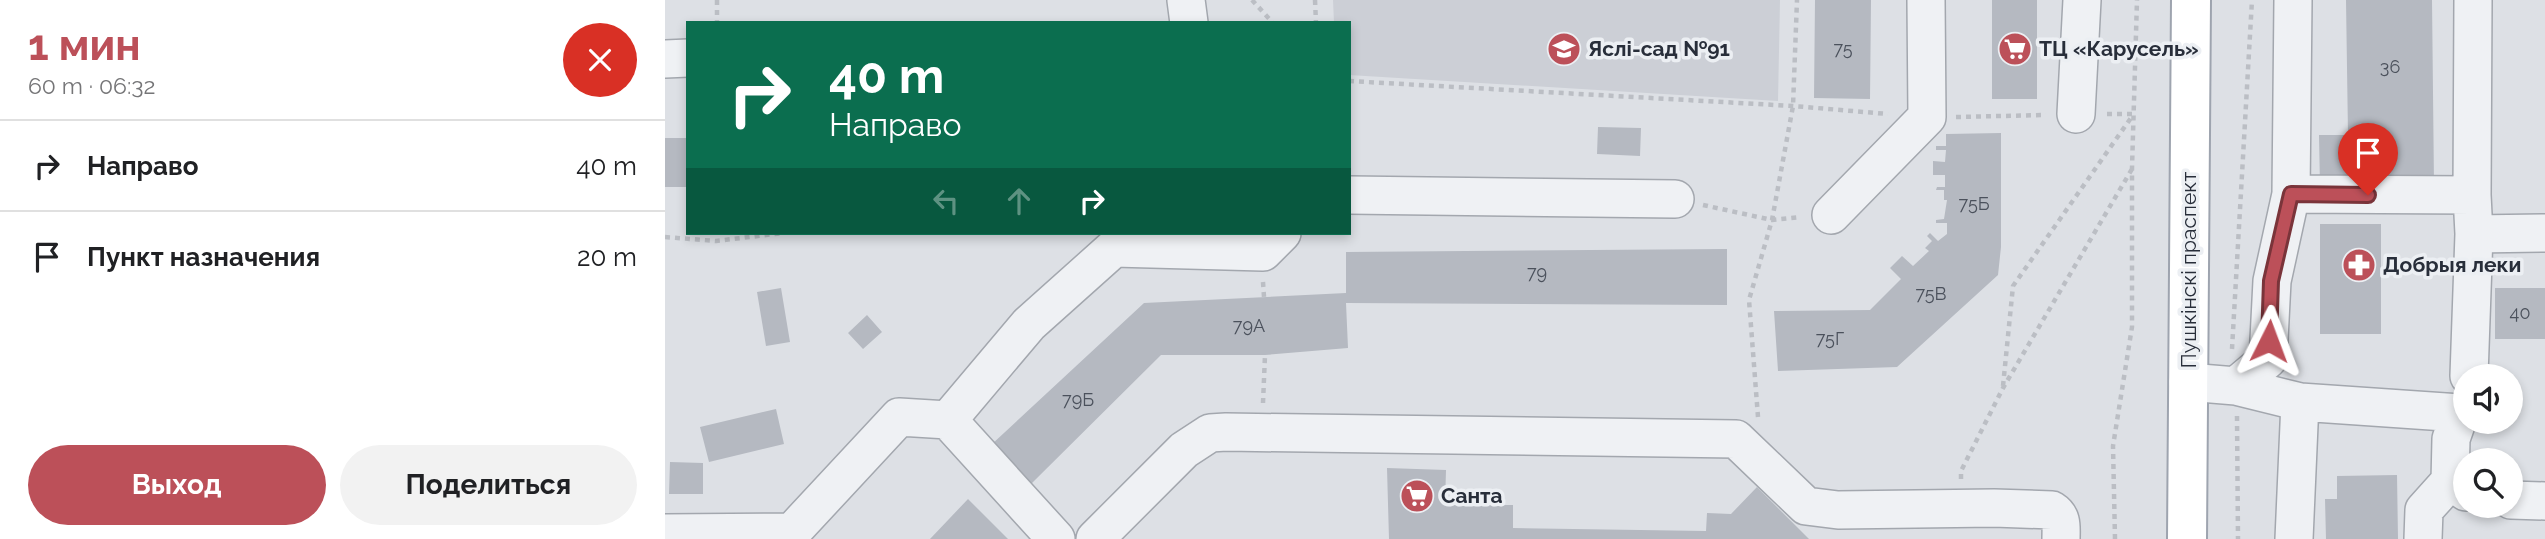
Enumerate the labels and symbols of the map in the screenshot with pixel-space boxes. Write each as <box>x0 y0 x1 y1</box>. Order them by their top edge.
school or university icon: Яслі-сад №91 <box>1545 30 1583 68</box>
supermarket icon: ТЦ «Карусель» <box>1996 30 2034 68</box>
place label: Яслі-сад №91 <box>1588 36 1730 61</box>
place label: ТЦ «Карусель» <box>2039 36 2199 61</box>
house number: 75 <box>1833 38 1853 59</box>
house number: 36 <box>2380 56 2400 77</box>
pin <box>2338 123 2398 195</box>
street label: Пушкінскі праспект <box>2176 172 2201 368</box>
house number: 75Б <box>1959 193 1990 214</box>
pharmacy icon: Добрыя леки <box>2340 246 2378 284</box>
place label: Добрыя леки <box>2383 252 2521 277</box>
house number: 79 <box>1527 262 1547 283</box>
house number: 75В <box>1915 283 1947 304</box>
house number: 40 <box>2510 302 2530 323</box>
position arrow <box>2232 304 2306 378</box>
house number: 79А <box>1233 315 1265 336</box>
house number: 75Г <box>1816 328 1844 349</box>
house number: 79Б <box>1062 389 1094 410</box>
supermarket icon: Санта <box>1398 477 1436 515</box>
place label: Санта <box>1441 483 1503 508</box>

